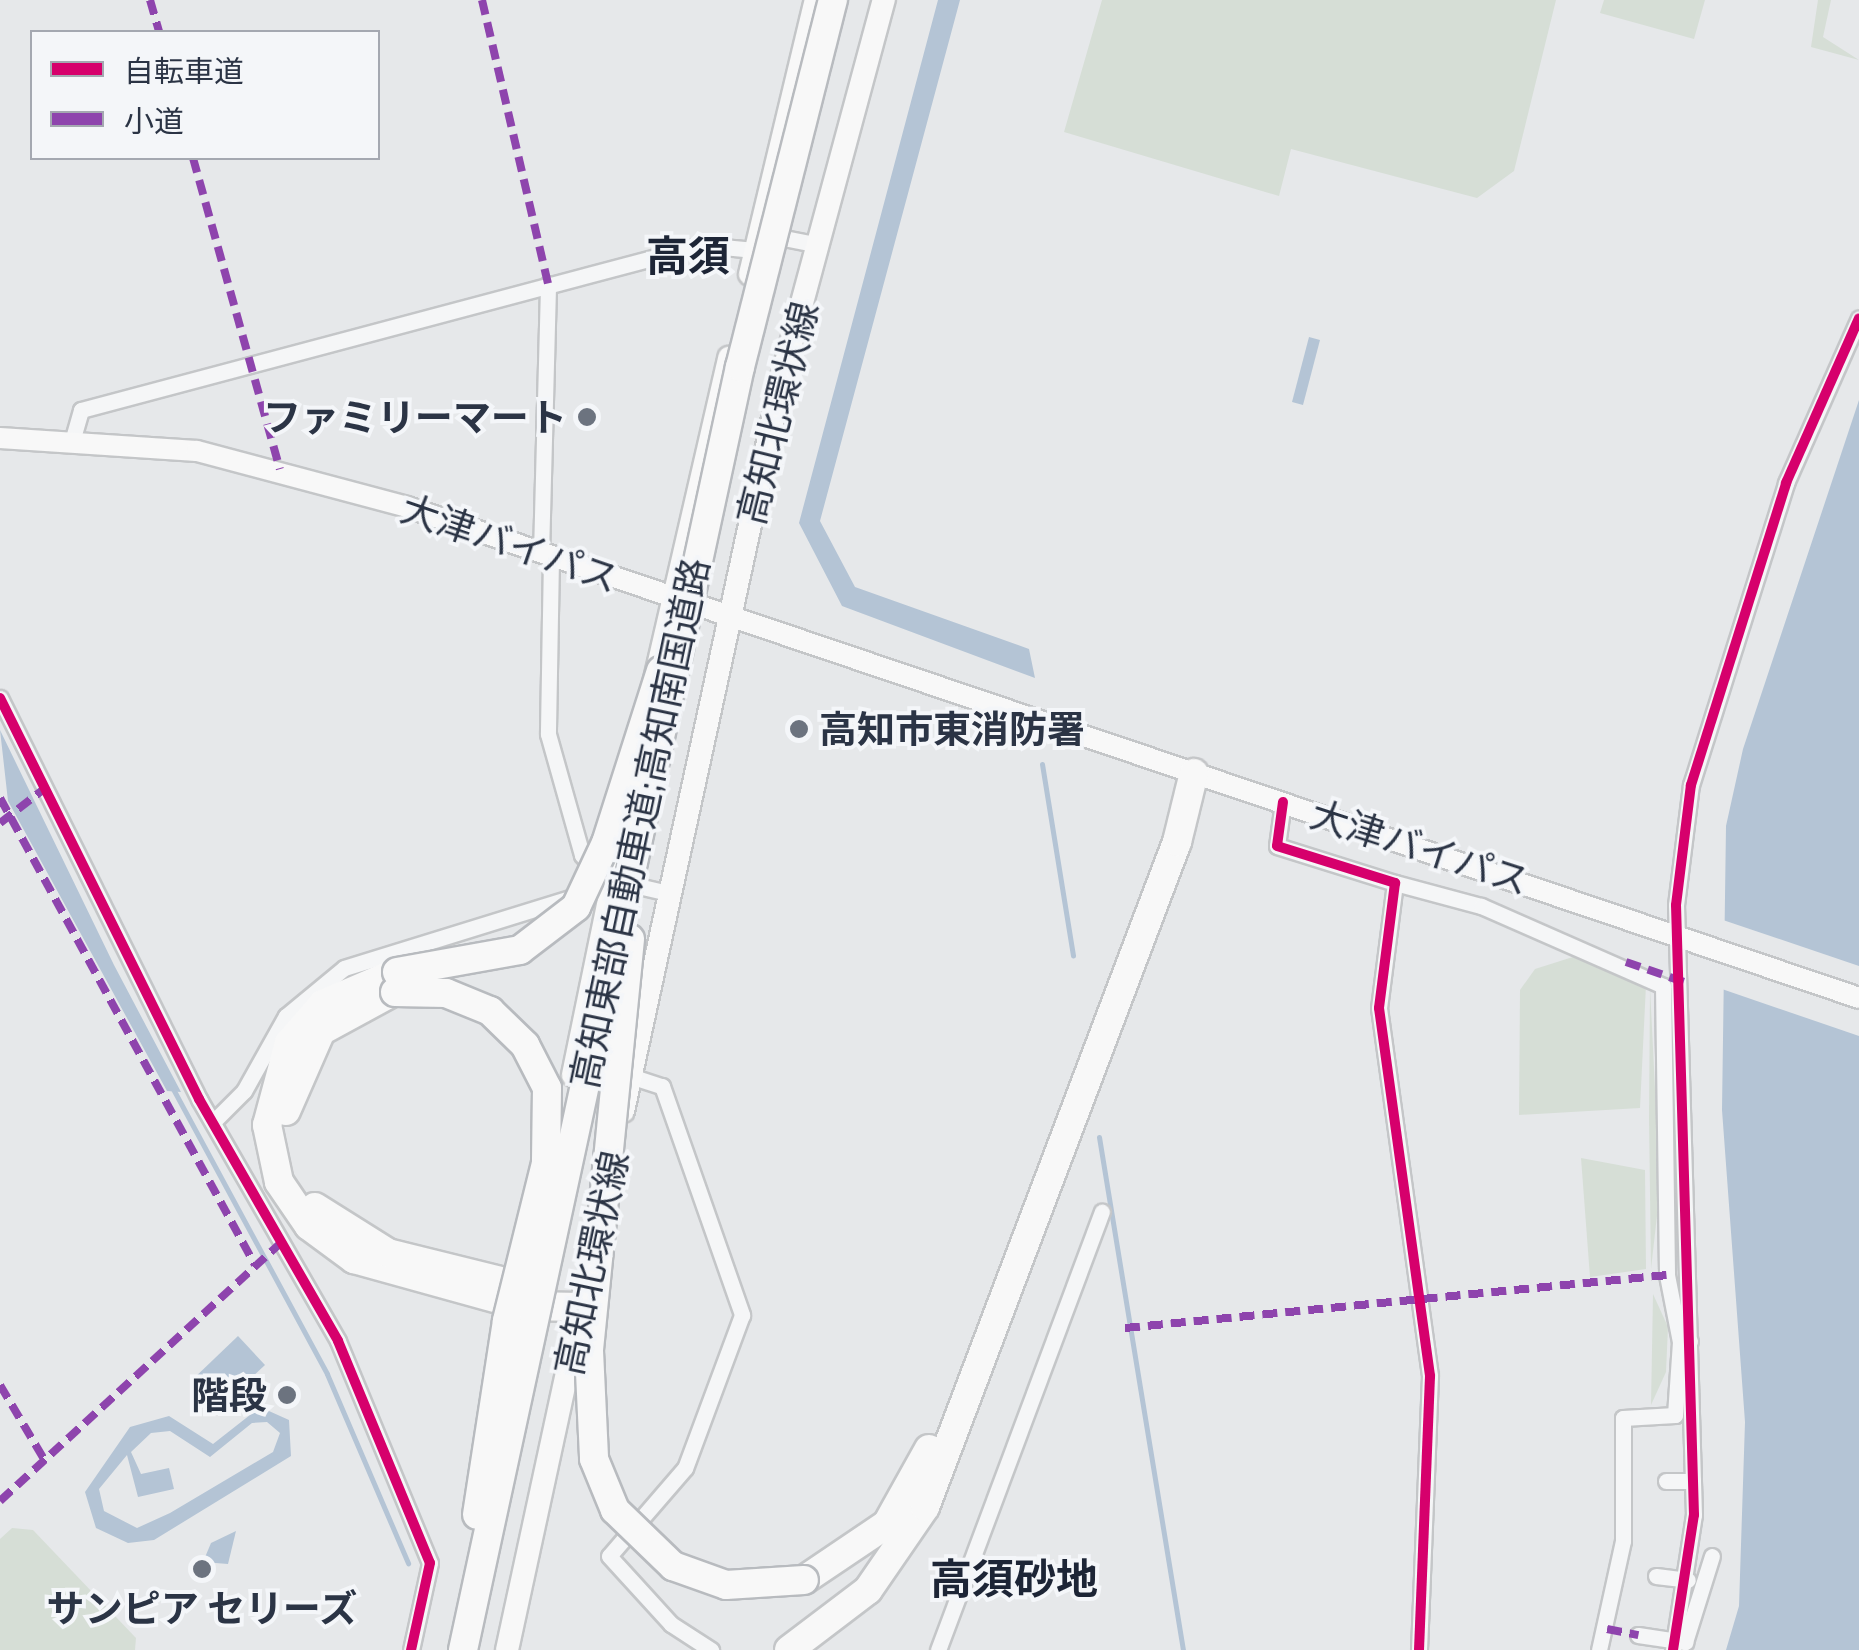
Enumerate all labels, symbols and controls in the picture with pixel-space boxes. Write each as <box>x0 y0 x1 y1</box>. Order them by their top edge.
legend <box>30 30 380 160</box>
text: 自転車道 <box>124 52 244 88</box>
text: 小道 <box>124 102 184 138</box>
district label: 高須 <box>646 229 730 279</box>
street label: 高知北環状線 <box>727 297 827 529</box>
place label: ファミリーマート <box>263 394 567 440</box>
marker: ファミリーマート <box>576 406 598 428</box>
street label: 大津バイパス <box>395 484 625 602</box>
street label: 高知東部自動車道;高知南国道路 <box>560 554 718 1092</box>
place label: 高知市東消防署 <box>819 706 1085 752</box>
marker: 高知市東消防署 <box>788 718 810 740</box>
street label: 大津バイパス <box>1305 790 1535 904</box>
street label: 高知北環状線 <box>545 1147 637 1379</box>
place label: 階段 <box>191 1372 267 1418</box>
marker: 階段 <box>276 1384 298 1406</box>
district label: 高須砂地 <box>930 1552 1098 1602</box>
marker: サンピア セリーズ <box>191 1558 213 1580</box>
place label: サンピア セリーズ <box>46 1585 358 1631</box>

